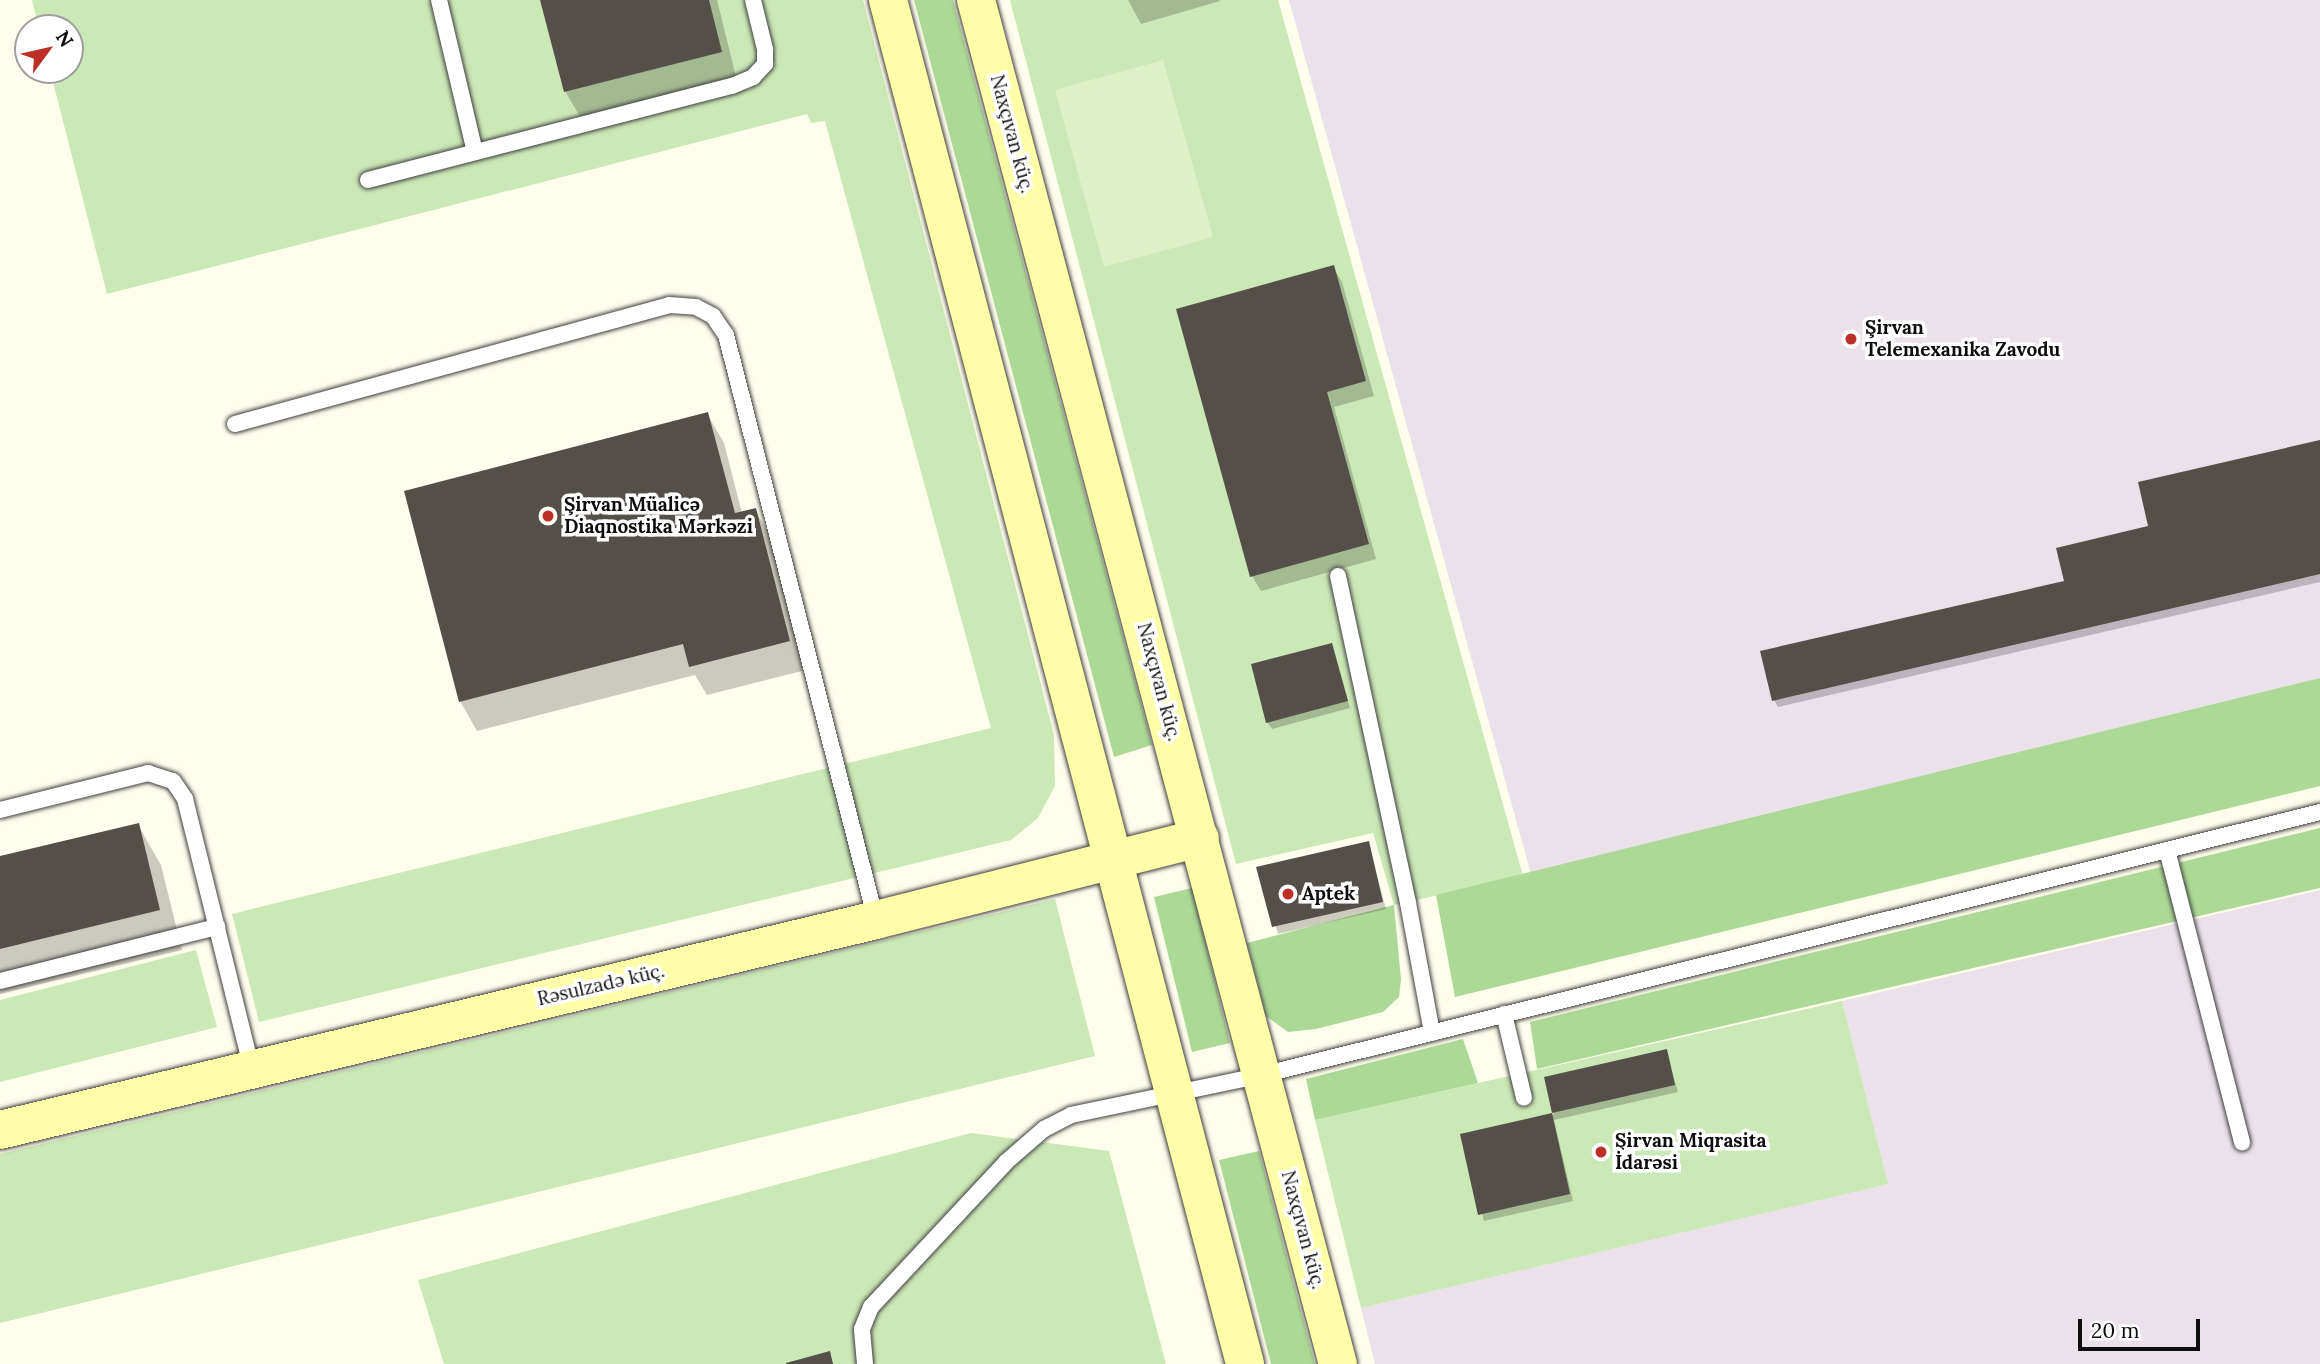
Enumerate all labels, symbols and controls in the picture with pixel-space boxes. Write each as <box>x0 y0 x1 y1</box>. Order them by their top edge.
north arrow <box>14 14 84 84</box>
text: N <box>51 26 79 51</box>
street label: Naxçıvan küç. <box>985 72 1039 196</box>
place label: Şirvan Telemexanika Zavodu <box>1865 317 2060 361</box>
marker: Şirvan Telemexanika Zavodu <box>1843 331 1859 347</box>
place label: Şirvan Müalicə Diaqnostika Mərkəzi <box>564 494 753 538</box>
marker: Şirvan Müalicə Diaqnostika Mərkəzi <box>538 506 558 526</box>
street label: Naxçıvan küç. <box>1132 620 1186 744</box>
place label: Aptek <box>1302 883 1355 905</box>
marker: Aptek <box>1280 886 1296 902</box>
street label: Rəsulzadə küç. <box>535 959 667 1011</box>
place label: Şirvan Miqrasita İdarəsi <box>1615 1130 1766 1174</box>
marker: Şirvan Miqrasita İdarəsi <box>1593 1144 1609 1160</box>
street label: Naxçıvan küç. <box>1276 1168 1330 1292</box>
scale bar <box>2082 1304 2204 1348</box>
text: 20 m <box>2091 1317 2140 1344</box>

